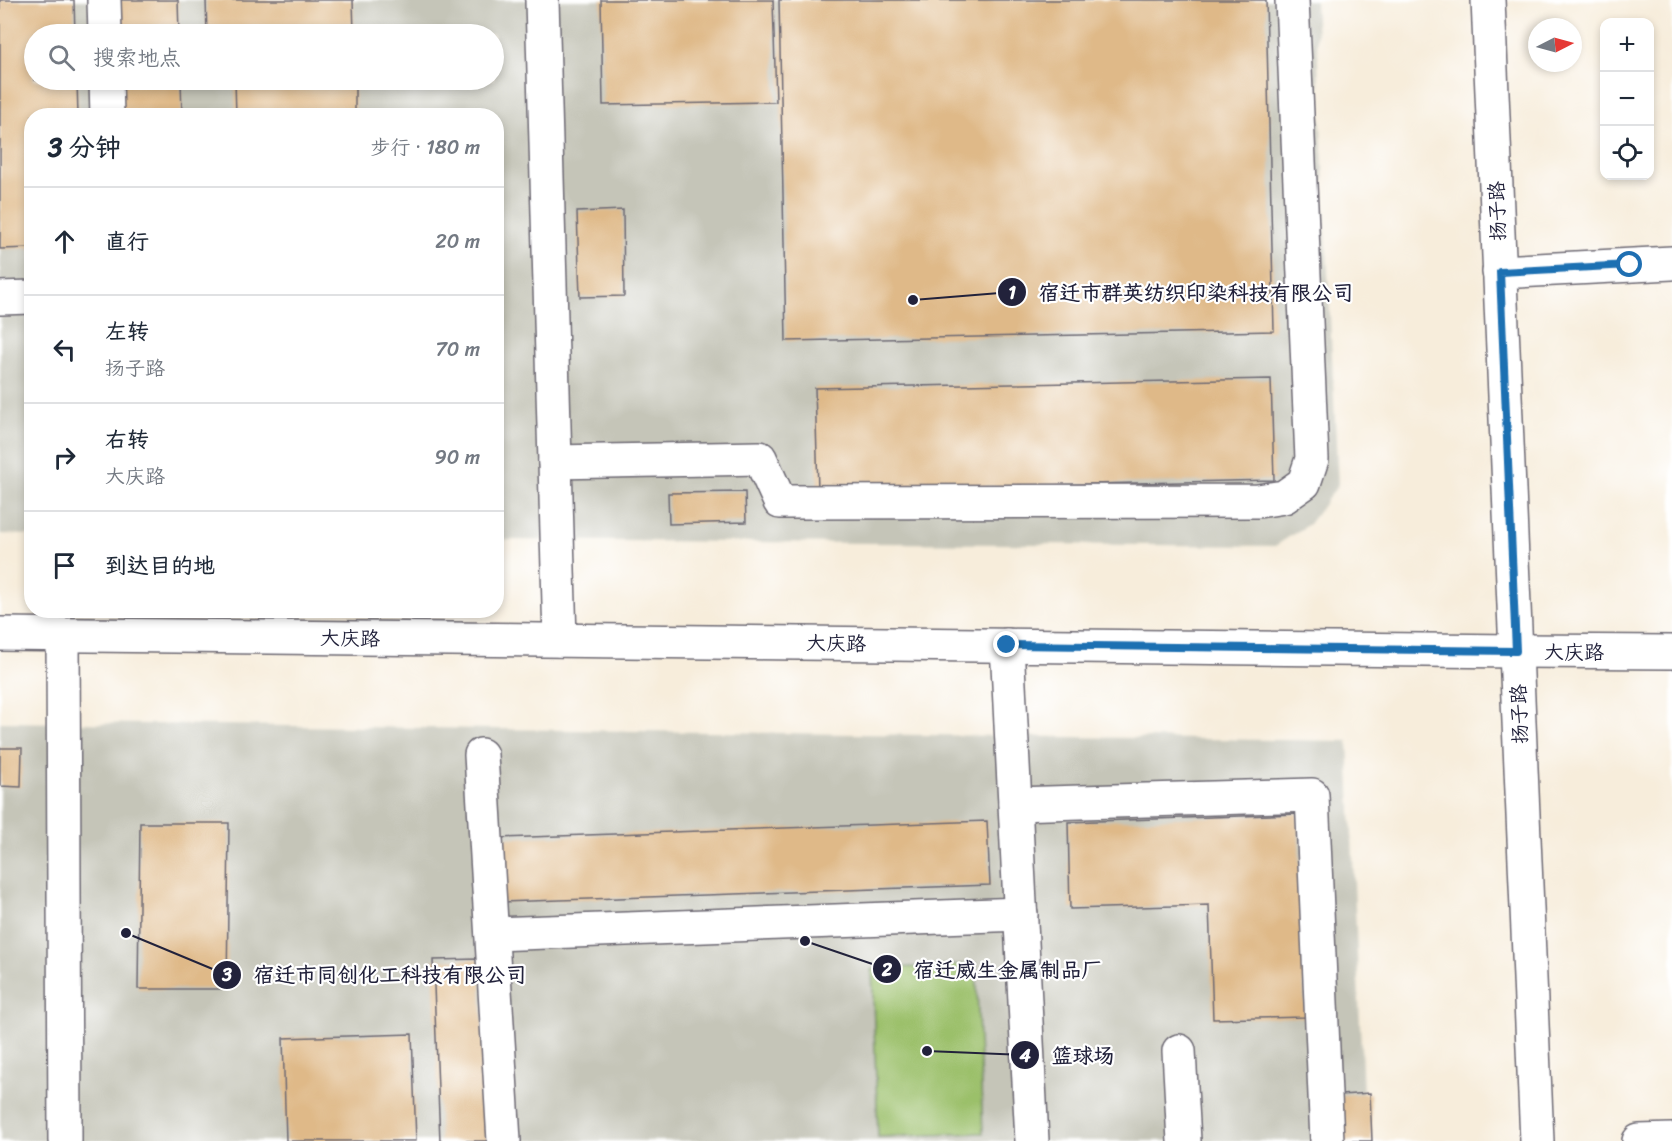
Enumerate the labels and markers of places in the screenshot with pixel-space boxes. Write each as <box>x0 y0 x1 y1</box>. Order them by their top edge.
callout: 宿迁市群英纺织印染科技有限公司 <box>997 273 1366 312</box>
callout: 宿迁威生金属制品厂 <box>872 950 1115 989</box>
callout: 宿迁市同创化工科技有限公司 <box>212 955 539 994</box>
callout: 篮球场 <box>1010 1036 1127 1075</box>

